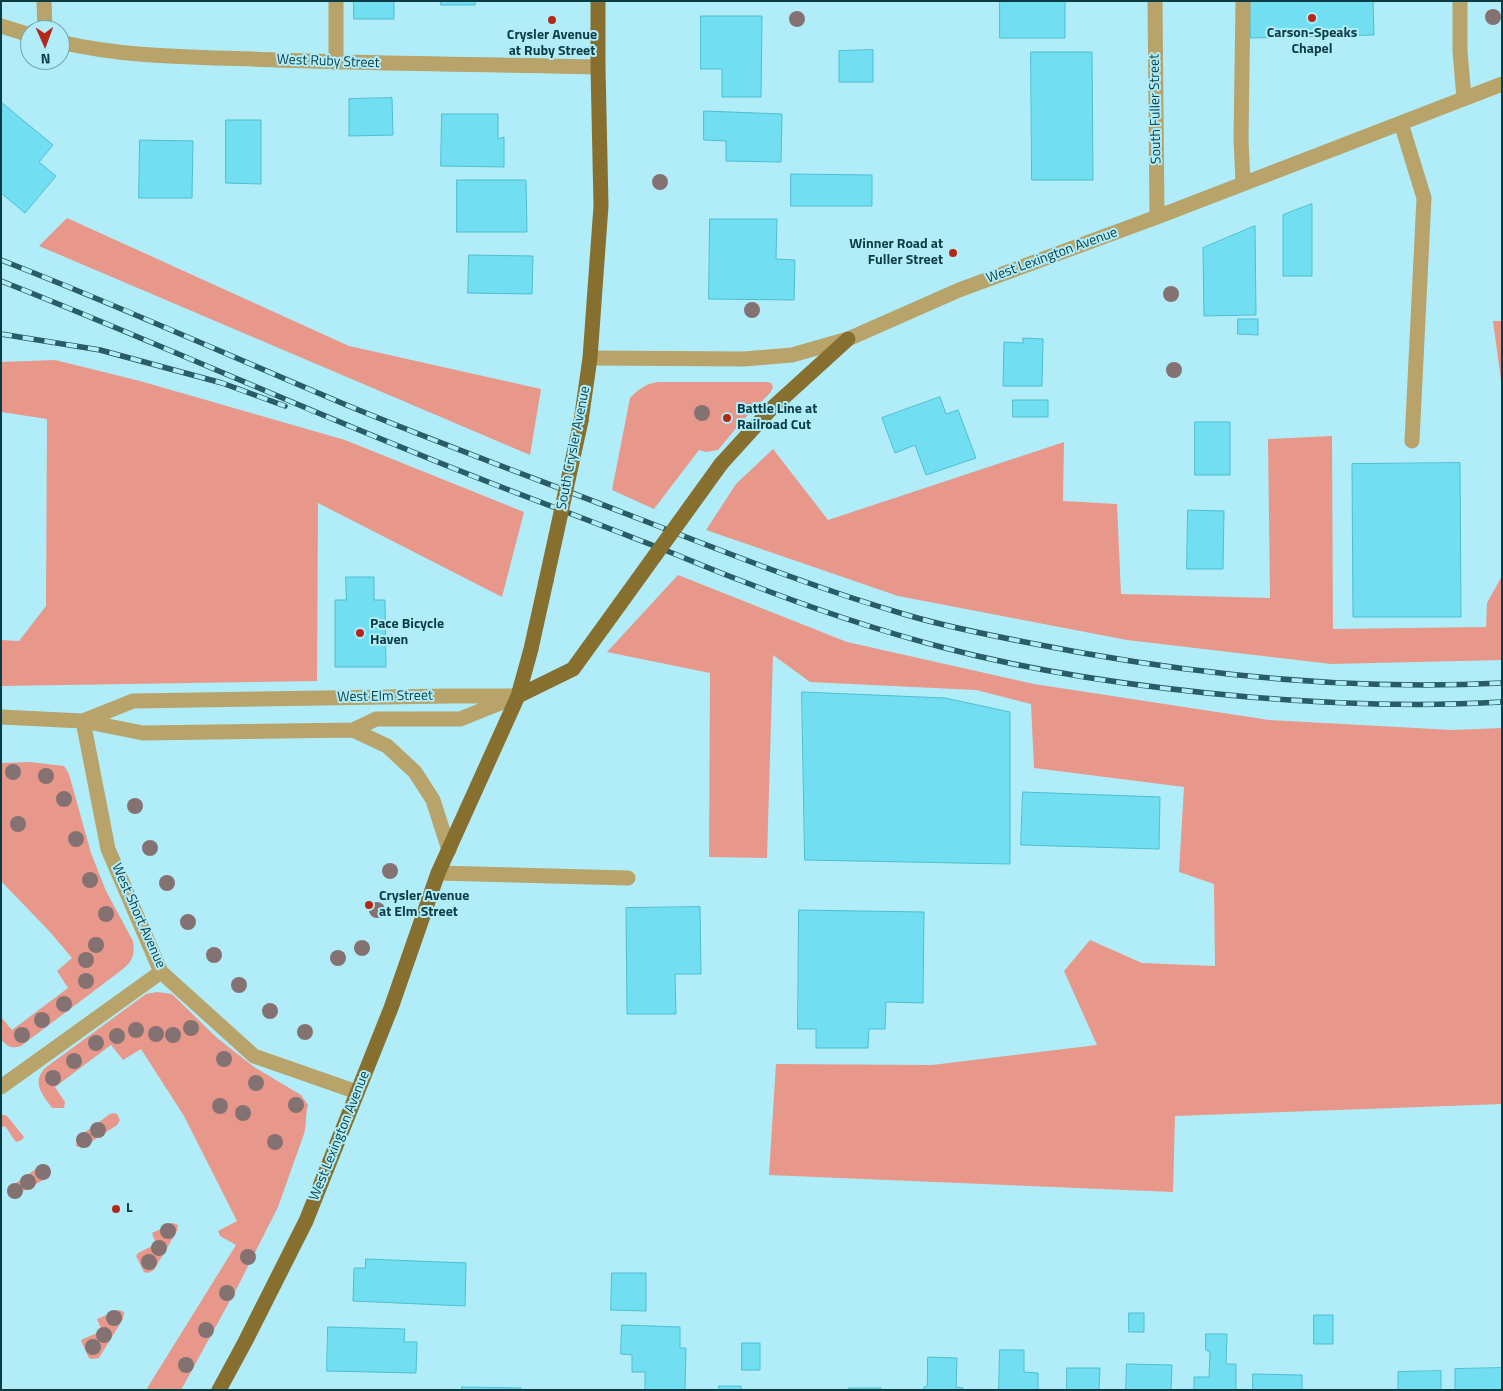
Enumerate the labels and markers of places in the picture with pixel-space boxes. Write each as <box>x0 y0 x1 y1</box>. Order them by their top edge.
marker: Carson-Speaks Chapel <box>1306 12 1318 24</box>
marker: Crysler Avenue at Ruby Street <box>546 14 558 26</box>
place label: Carson-Speaks Chapel <box>1267 26 1357 58</box>
place label: Crysler Avenue at Ruby Street <box>507 28 597 60</box>
place label: Winner Road at Fuller Street <box>849 237 943 270</box>
marker: Winner Road at Fuller Street <box>947 247 959 259</box>
place label: Battle Line at Railroad Cut <box>737 402 817 434</box>
marker: Battle Line at Railroad Cut <box>721 412 733 424</box>
place label: Pace Bicycle Haven <box>370 617 444 650</box>
marker: Pace Bicycle Haven <box>354 627 366 639</box>
place label: Crysler Avenue at Elm Street <box>379 889 469 922</box>
marker: Crysler Avenue at Elm Street <box>363 899 375 911</box>
place label: L <box>126 1201 133 1217</box>
marker: L <box>110 1203 122 1215</box>

